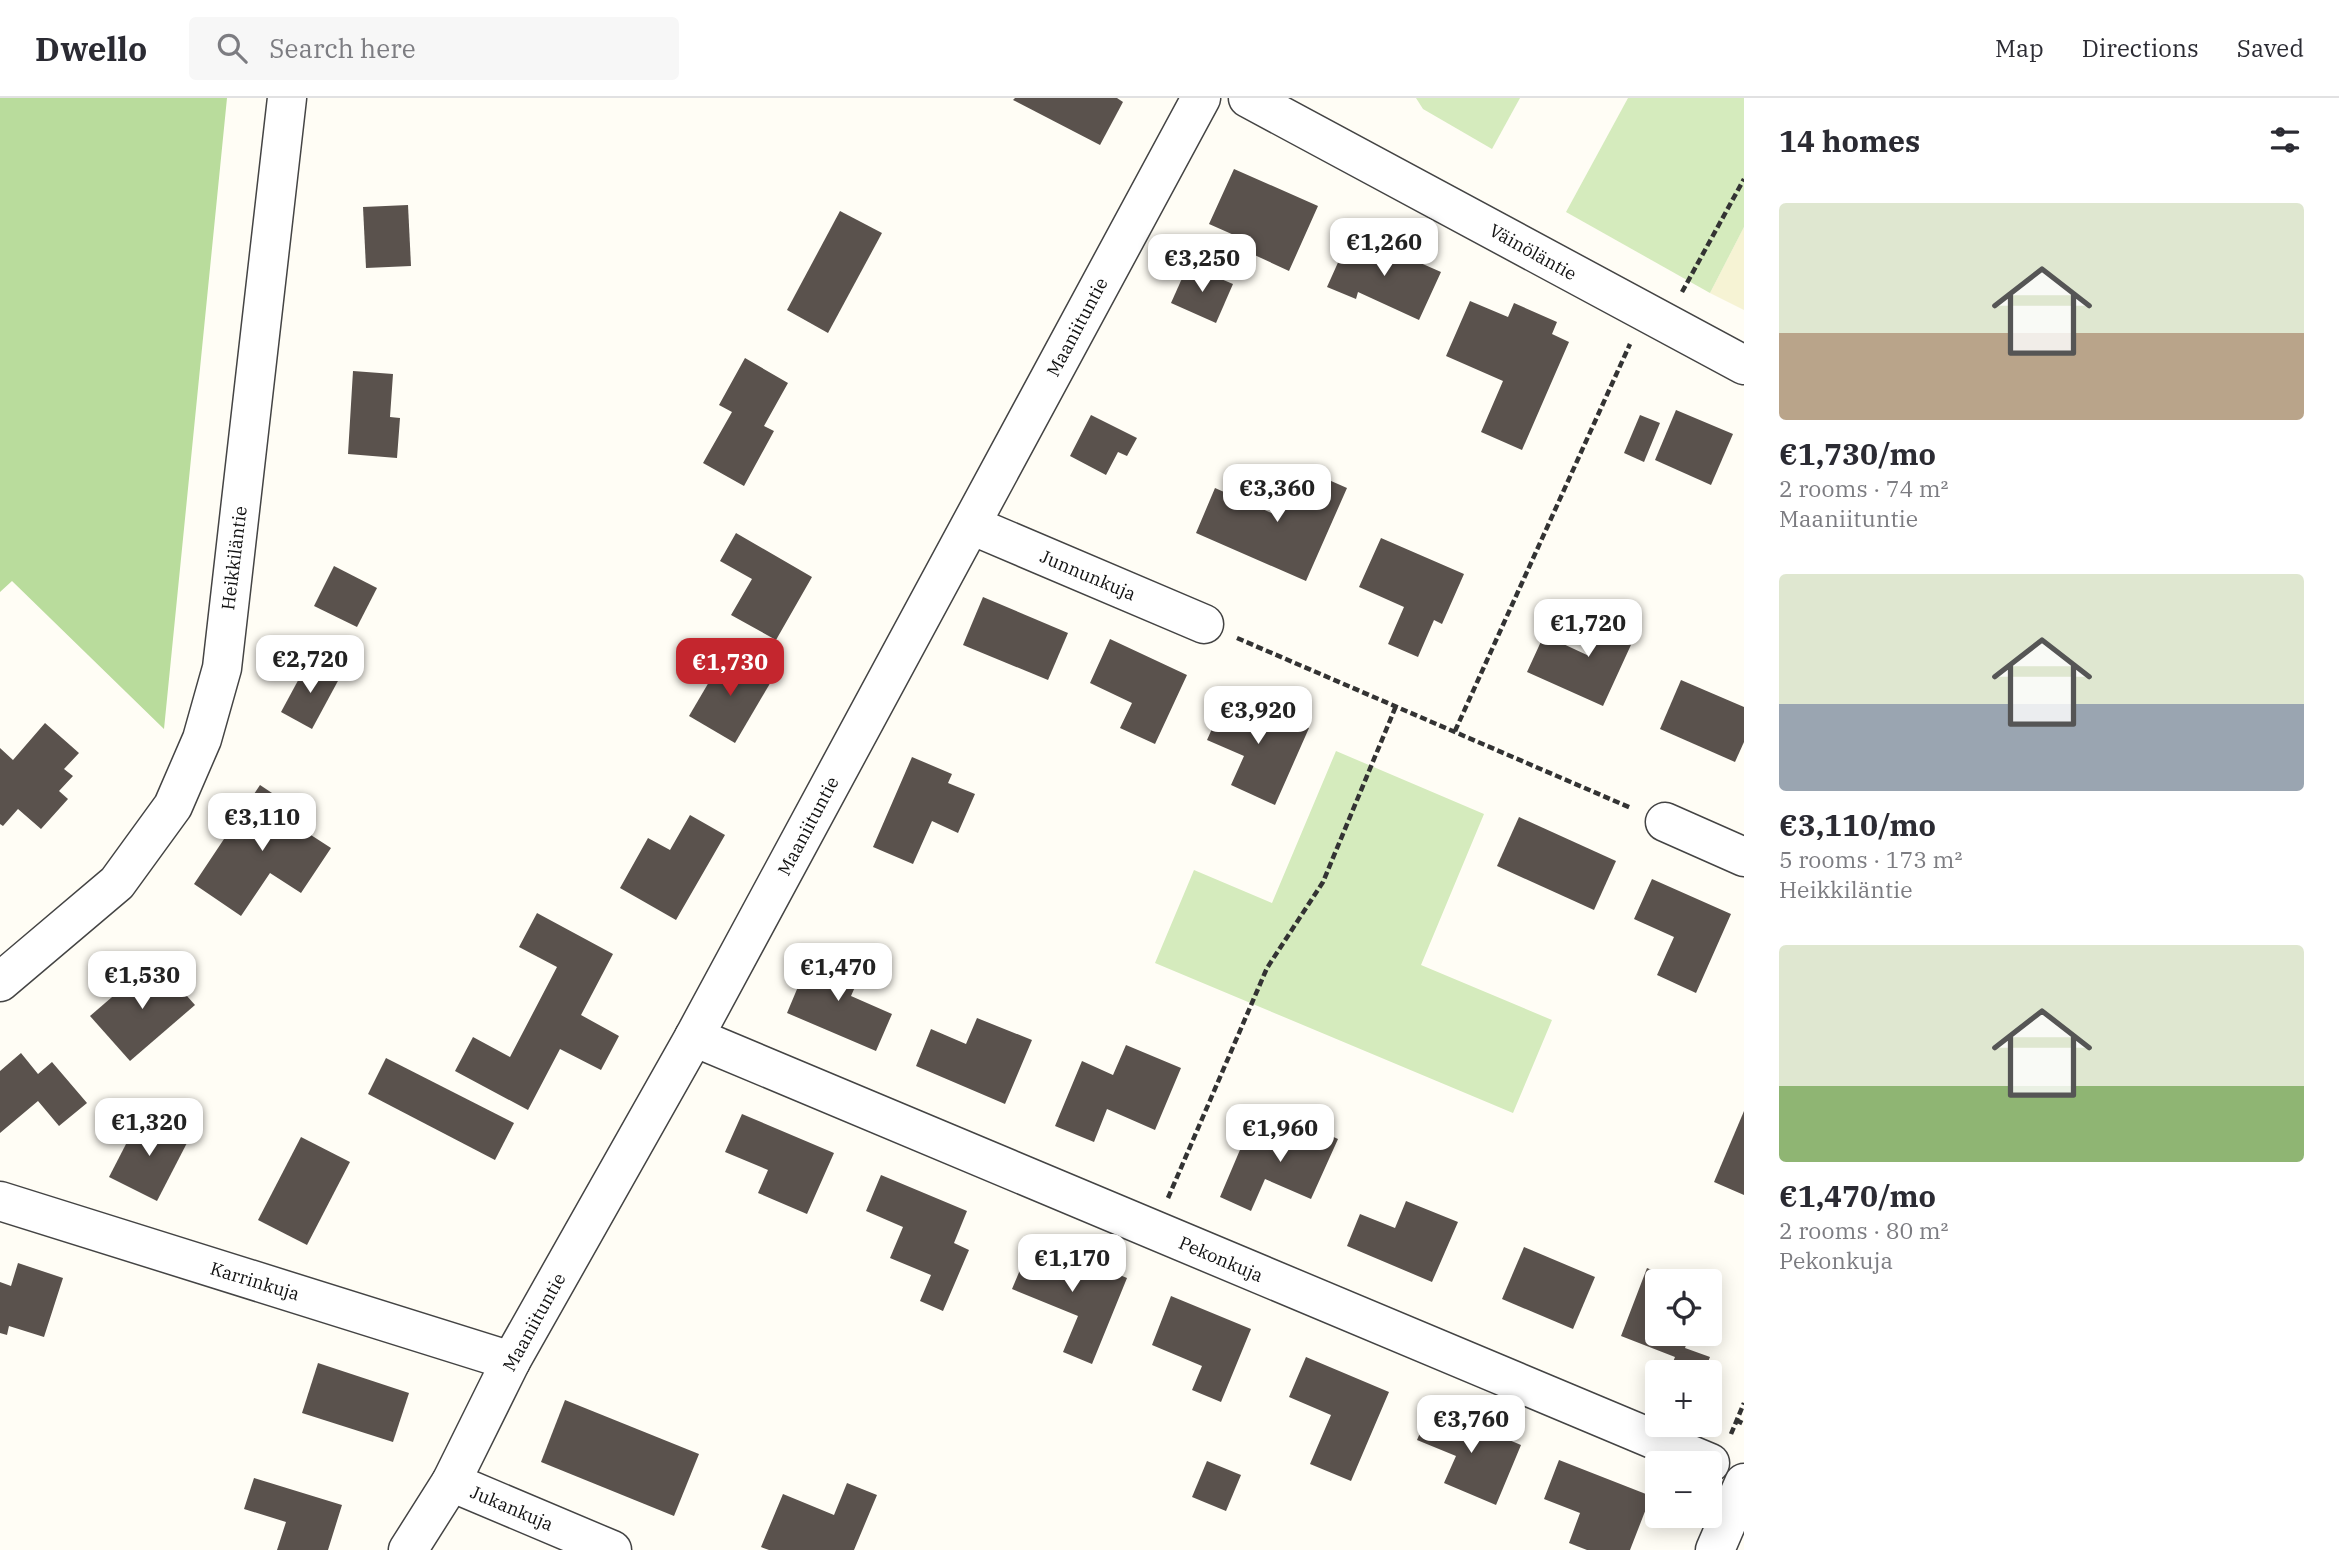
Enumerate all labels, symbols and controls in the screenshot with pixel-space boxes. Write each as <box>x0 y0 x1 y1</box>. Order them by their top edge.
search box <box>189 17 679 80</box>
text: Dwello <box>35 27 147 70</box>
icon: search <box>213 29 251 67</box>
text: Search here <box>269 31 416 65</box>
text: Map <box>1995 32 2044 64</box>
text: Directions <box>2082 32 2199 64</box>
text: Saved <box>2237 32 2304 64</box>
text: 14 homes <box>1779 121 1920 160</box>
icon: filters <box>2266 121 2304 159</box>
pin: €1,260 <box>1327 218 1441 278</box>
street label: Väinöläntie <box>1485 219 1581 285</box>
text: €1,260 <box>1346 226 1422 256</box>
pin: €3,250 <box>1145 234 1259 294</box>
text: €3,250 <box>1164 242 1240 272</box>
icon: home <box>1979 248 2105 374</box>
street label: Maaniituntie <box>1041 274 1113 380</box>
text: €1,730/mo <box>1779 434 1936 473</box>
pin: €3,360 <box>1220 464 1334 524</box>
text: €3,360 <box>1239 472 1315 502</box>
text: 2 rooms · 74 m² <box>1779 473 1949 503</box>
text: Maaniituntie <box>1779 503 1918 533</box>
street label: Heikkiläntie <box>216 505 252 611</box>
street label: Junnunkuja <box>1037 545 1139 606</box>
pin: €1,720 <box>1531 600 1645 659</box>
text: €1,720 <box>1550 607 1626 637</box>
icon: home <box>1979 619 2105 745</box>
pin: €2,720 <box>253 636 367 695</box>
pin: €1,730 <box>673 638 787 698</box>
text: €2,720 <box>272 643 348 673</box>
text: €1,730 <box>692 646 768 676</box>
pin: €3,920 <box>1201 686 1315 746</box>
text: €3,920 <box>1220 694 1296 724</box>
street label: Maaniituntie <box>772 773 844 879</box>
pin: €3,110 <box>205 794 319 853</box>
text: €3,110 <box>224 801 300 831</box>
text: €3,110/mo <box>1779 805 1936 844</box>
text: 5 rooms · 173 m² <box>1779 844 1962 874</box>
text: Heikkiläntie <box>1779 874 1913 904</box>
pin: €1,470 <box>781 944 895 1003</box>
pin: €1,530 <box>85 951 199 1011</box>
text: €1,470 <box>800 951 876 981</box>
text: €1,530 <box>104 959 180 989</box>
icon: home <box>1979 990 2105 1116</box>
pin: €1,320 <box>92 1098 206 1158</box>
pin: €1,960 <box>1223 1104 1337 1164</box>
text: €1,320 <box>111 1106 187 1136</box>
text: €1,960 <box>1242 1112 1318 1142</box>
text: €1,470/mo <box>1779 1176 1936 1215</box>
text: 2 rooms · 80 m² <box>1779 1215 1949 1245</box>
street label: Pekonkuja <box>1175 1231 1267 1287</box>
pin: €1,170 <box>1015 1234 1129 1294</box>
text: €1,170 <box>1034 1242 1110 1272</box>
text: Pekonkuja <box>1779 1245 1893 1275</box>
street label: Karrinkuja <box>208 1257 303 1306</box>
street label: Maaniituntie <box>498 1269 570 1375</box>
map controls <box>1645 1269 1722 1528</box>
button: locate <box>1645 1269 1722 1346</box>
button: + <box>1645 1360 1722 1437</box>
pin: €3,760 <box>1414 1396 1528 1455</box>
text: €3,760 <box>1433 1403 1509 1433</box>
button: − <box>1645 1451 1722 1528</box>
street label: Jukankuja <box>467 1480 557 1536</box>

